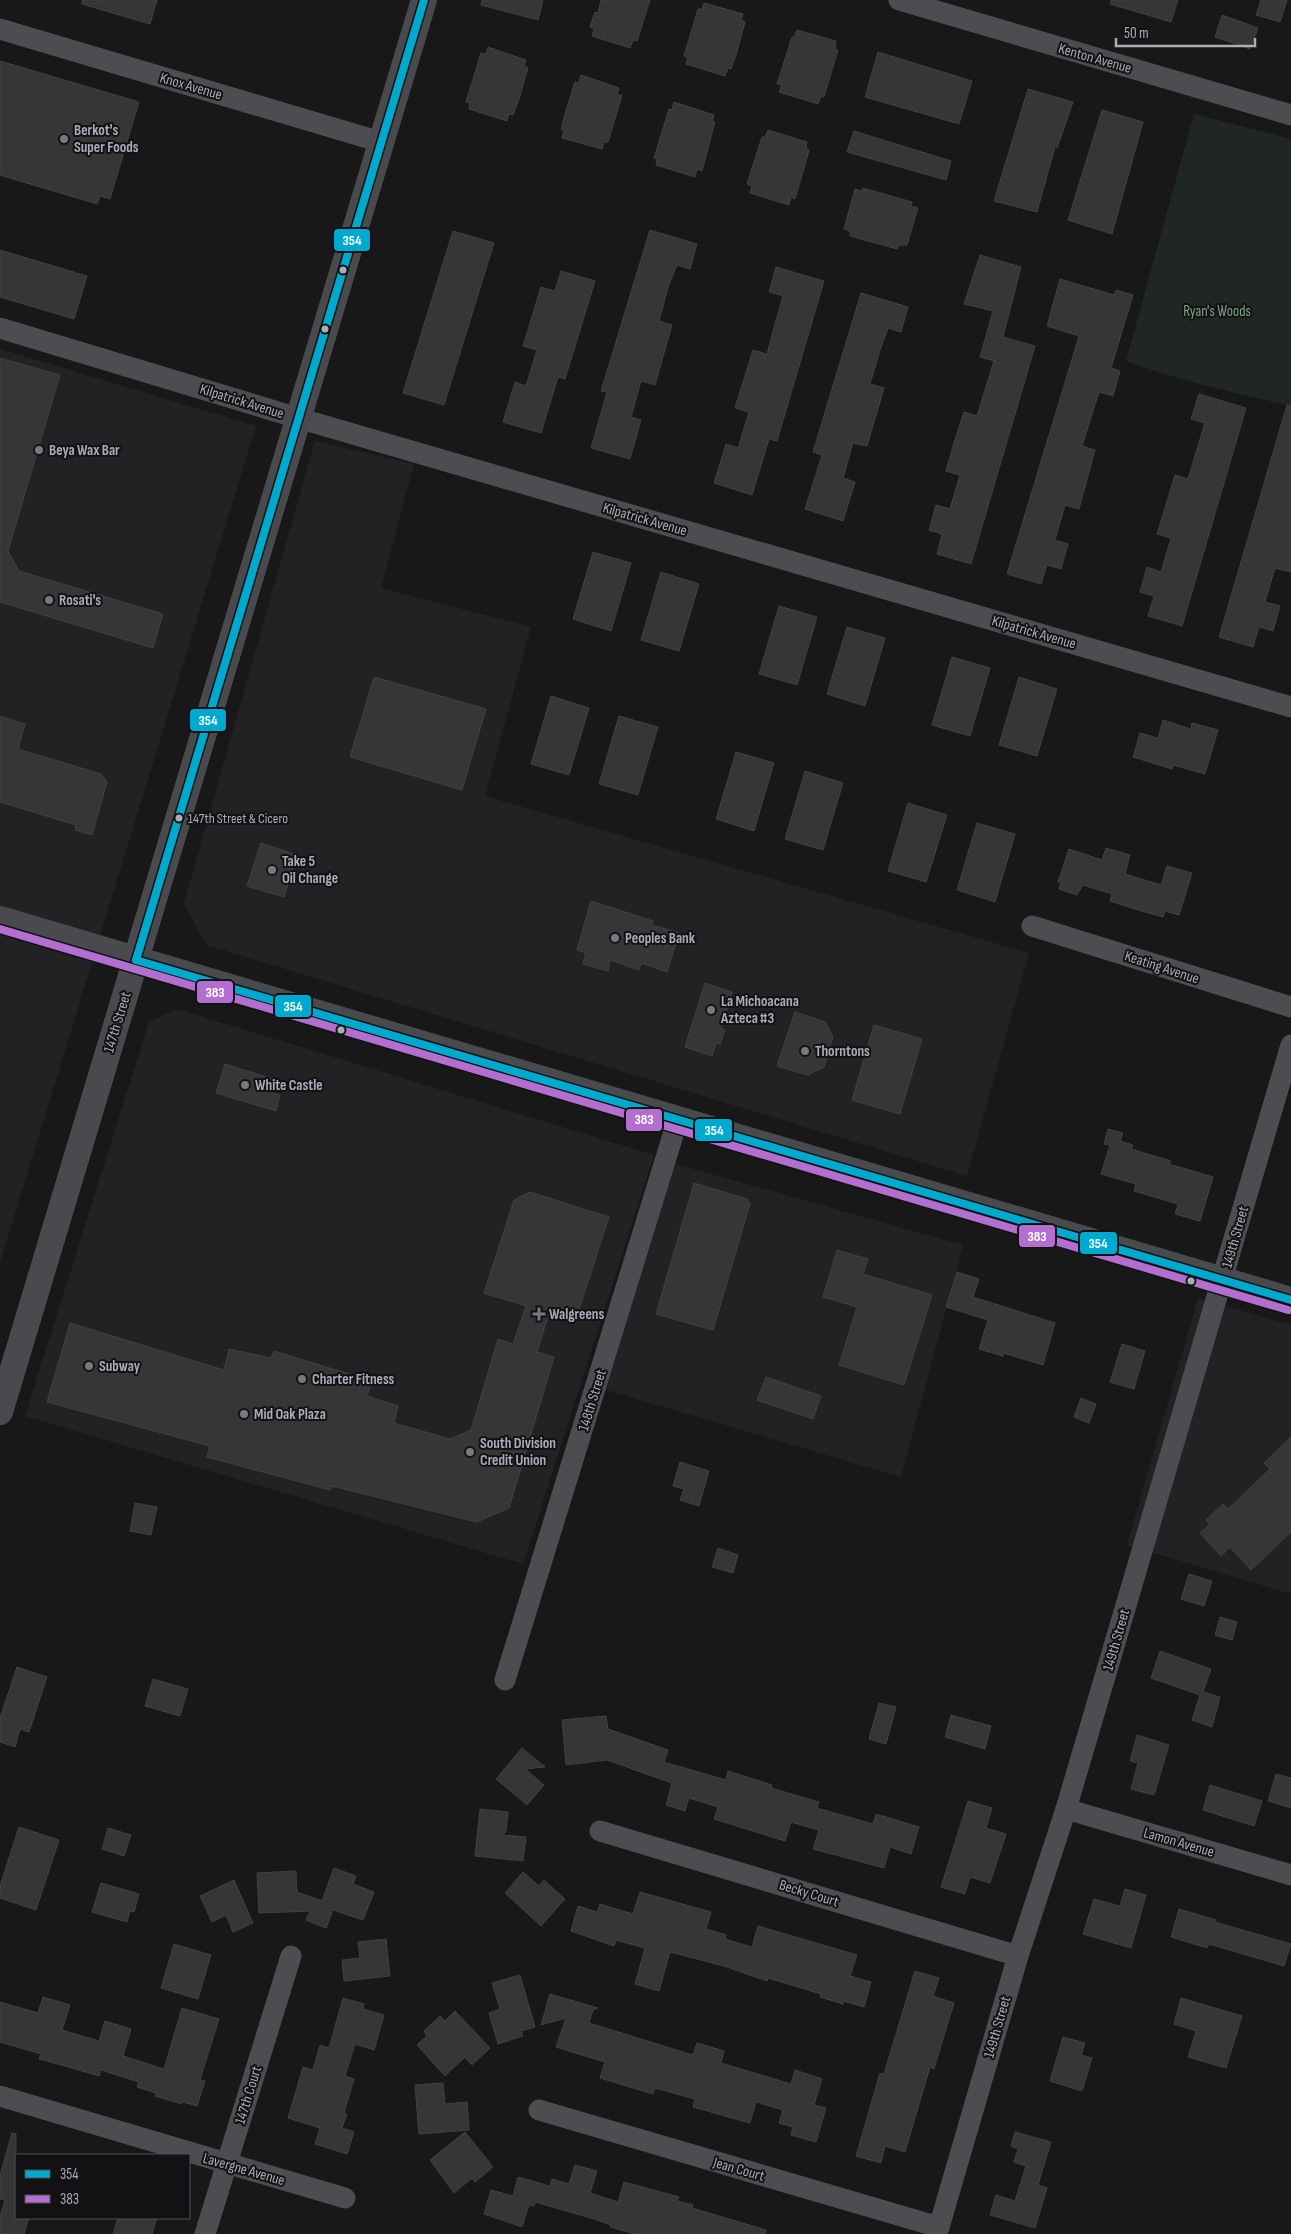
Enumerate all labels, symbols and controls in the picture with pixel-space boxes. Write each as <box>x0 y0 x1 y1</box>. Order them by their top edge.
scale bar <box>1116 15 1255 47</box>
text: 50 m <box>1124 24 1149 43</box>
street label: Kenton Avenue <box>1056 39 1134 78</box>
street label: Knox Avenue <box>158 69 224 104</box>
place label: Berkot's Super Foods <box>74 121 139 157</box>
marker: Berkot's Super Foods <box>58 133 70 145</box>
line badge: 354 <box>333 228 371 252</box>
text: 354 <box>343 232 362 249</box>
unlabelled marker <box>338 265 348 275</box>
park label: Ryan's Woods <box>1183 302 1251 321</box>
unlabelled marker <box>320 324 330 334</box>
street label: Kilpatrick Avenue <box>198 380 286 423</box>
place label: Beya Wax Bar <box>49 441 120 460</box>
marker: Beya Wax Bar <box>33 444 45 456</box>
street label: Kilpatrick Avenue <box>601 498 689 541</box>
place label: Rosati's <box>59 591 101 610</box>
marker: Rosati's <box>43 594 55 606</box>
street label: Kilpatrick Avenue <box>990 611 1078 654</box>
line badge: 354 <box>189 708 227 732</box>
text: 354 <box>199 712 218 729</box>
place label: 147th Street & Cicero <box>188 810 288 827</box>
marker: 147th Street & Cicero <box>174 813 184 823</box>
place label: Take 5 Oil Change <box>282 852 338 888</box>
marker: Take 5 Oil Change <box>266 864 278 876</box>
place label: Peoples Bank <box>625 929 696 948</box>
marker: Peoples Bank <box>609 932 621 944</box>
street label: Keating Avenue <box>1122 947 1201 988</box>
line badge: 383 <box>196 980 234 1004</box>
text: 383 <box>205 984 225 1001</box>
street label: 147th Street <box>99 989 136 1055</box>
place label: La Michoacana Azteca #3 <box>720 992 799 1028</box>
line badge: 354 <box>274 994 312 1018</box>
text: 354 <box>284 998 303 1015</box>
marker: La Michoacana Azteca #3 <box>705 1004 717 1016</box>
unlabelled marker <box>336 1025 346 1035</box>
place label: Thorntons <box>815 1042 870 1061</box>
marker: Thorntons <box>799 1045 811 1057</box>
place label: White Castle <box>255 1076 323 1095</box>
marker: White Castle <box>239 1079 251 1091</box>
line badge: 383 <box>625 1108 663 1132</box>
text: 383 <box>634 1111 654 1128</box>
line badge: 354 <box>694 1118 733 1142</box>
text: 354 <box>705 1122 724 1139</box>
street label: 149th Street <box>1218 1204 1253 1270</box>
line badge: 383 <box>1018 1224 1056 1248</box>
text: 383 <box>1027 1228 1047 1245</box>
line badge: 354 <box>1079 1231 1118 1255</box>
text: 354 <box>1089 1235 1108 1252</box>
unlabelled marker <box>1186 1276 1196 1286</box>
place label: Walgreens <box>549 1305 604 1324</box>
marker: Walgreens <box>533 1308 545 1320</box>
place label: Subway <box>99 1357 141 1376</box>
marker: Subway <box>83 1360 95 1372</box>
street label: 148th Street <box>574 1367 611 1433</box>
place label: Charter Fitness <box>312 1370 395 1389</box>
marker: Charter Fitness <box>296 1373 308 1385</box>
place label: Mid Oak Plaza <box>254 1405 326 1424</box>
marker: Mid Oak Plaza <box>238 1408 250 1420</box>
place label: South Division Credit Union <box>480 1434 556 1470</box>
marker: South Division Credit Union <box>464 1446 476 1458</box>
street label: 149th Street <box>1099 1607 1134 1673</box>
street label: Lamon Avenue <box>1141 1823 1216 1862</box>
street label: Becky Court <box>777 1875 841 1912</box>
street label: 149th Street <box>980 1994 1015 2060</box>
street label: 147th Court <box>231 2063 266 2126</box>
street label: Lavergne Avenue <box>201 2149 287 2190</box>
street label: Jean Court <box>710 2153 767 2186</box>
legend <box>15 2154 190 2219</box>
text: 354 <box>60 2165 79 2184</box>
text: 383 <box>60 2190 79 2209</box>

